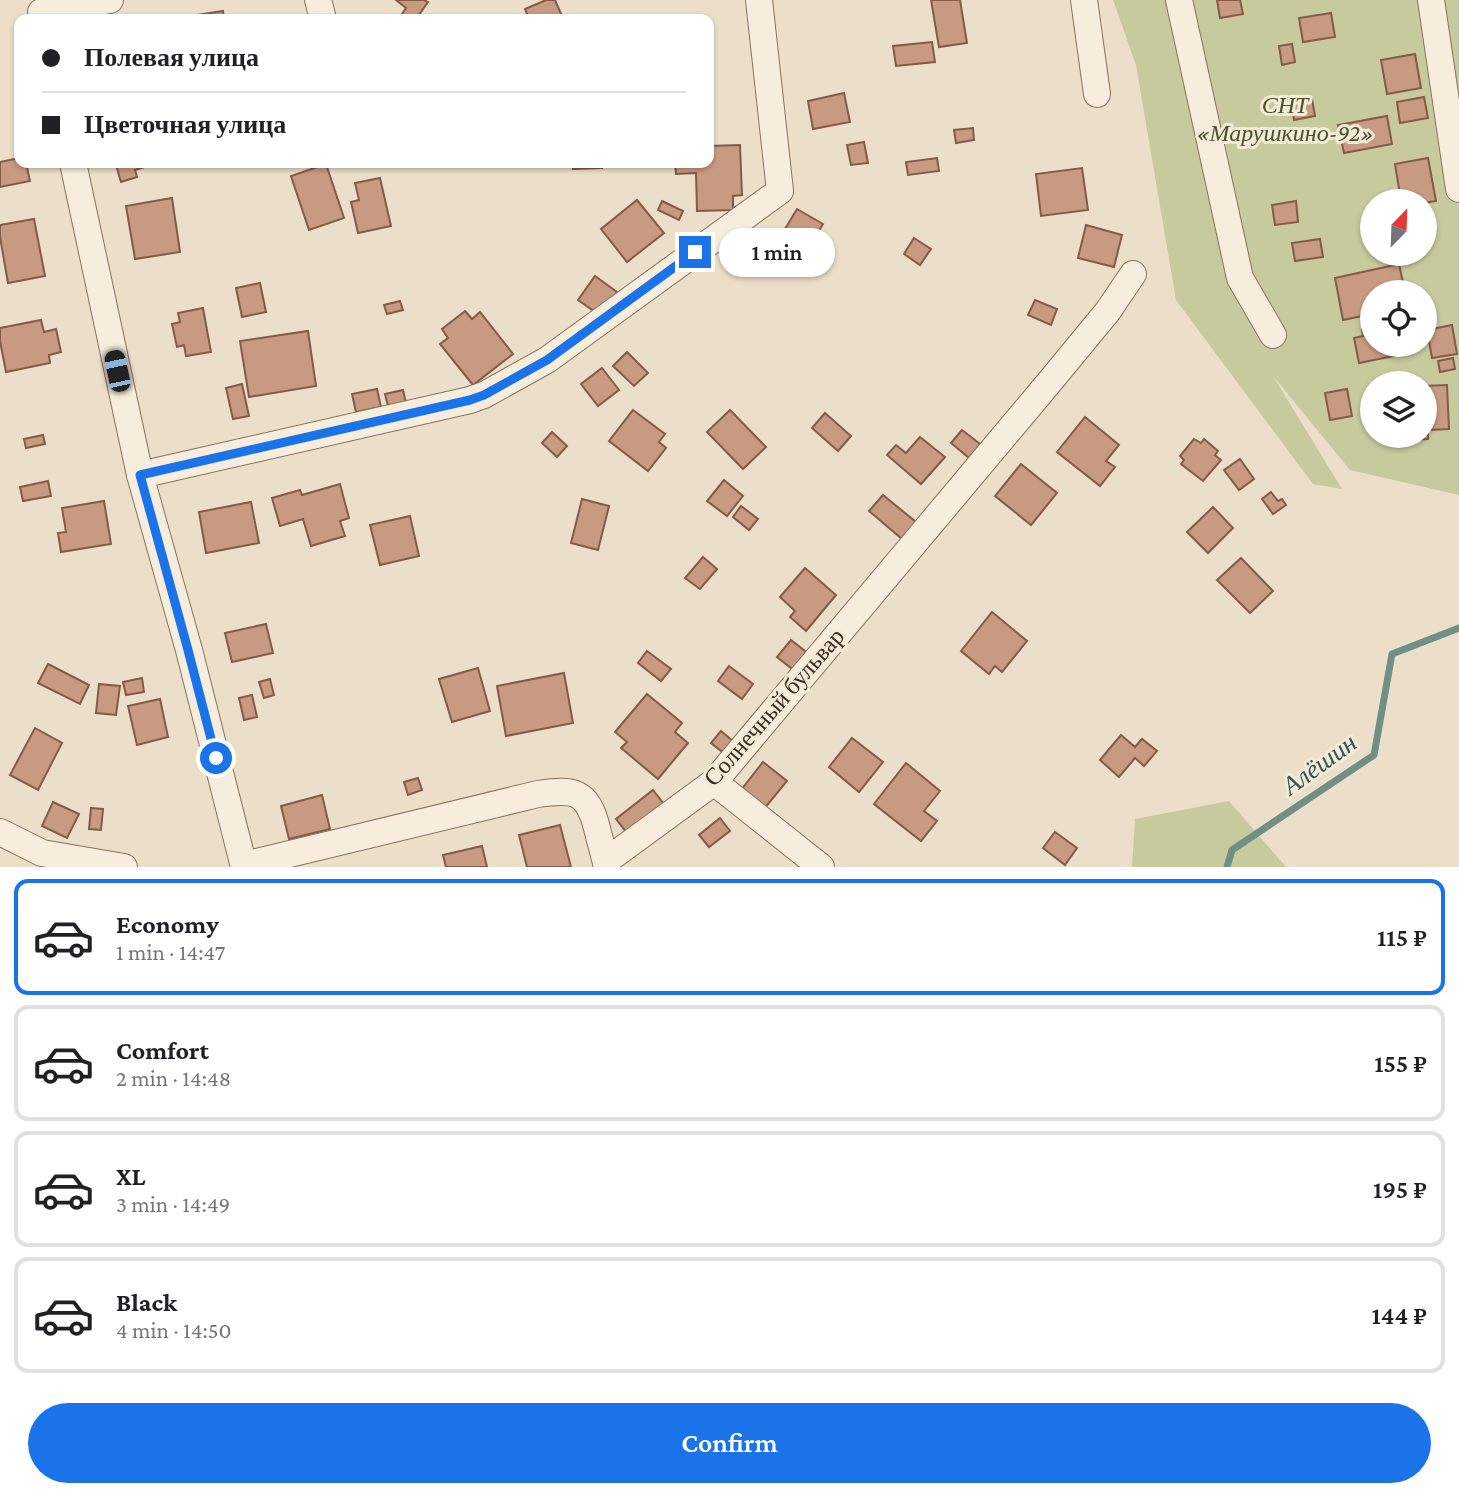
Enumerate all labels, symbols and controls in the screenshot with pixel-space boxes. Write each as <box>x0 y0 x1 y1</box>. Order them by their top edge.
text: Полевая улица <box>84 43 259 72</box>
park label: СНТ «Марушкино-92» <box>1196 91 1374 146</box>
text: Цветочная улица <box>84 110 286 139</box>
north arrow <box>1360 189 1437 266</box>
map controls <box>1360 189 1437 448</box>
callout: 1 min <box>720 228 835 276</box>
route end <box>679 236 711 268</box>
text: 1 min <box>751 239 803 265</box>
button: locate <box>1360 280 1437 357</box>
car <box>103 348 132 394</box>
button: layers <box>1360 371 1437 448</box>
street label: Солнечный бульвар <box>698 622 849 791</box>
water label: Алёшин <box>1275 728 1362 802</box>
route start <box>200 742 232 774</box>
icon: car <box>32 906 95 969</box>
text: Economy <box>116 910 219 939</box>
text: 115 ₽ <box>1377 923 1427 952</box>
text: 1 min · 14:47 <box>116 939 225 965</box>
icon: car <box>32 1032 95 1095</box>
text: Comfort <box>116 1036 209 1065</box>
text: 155 ₽ <box>1374 1049 1427 1078</box>
text: 2 min · 14:48 <box>116 1065 231 1091</box>
icon: car <box>32 1158 95 1221</box>
text: XL <box>116 1162 145 1191</box>
text: 195 ₽ <box>1373 1175 1427 1204</box>
text: 3 min · 14:49 <box>116 1191 230 1217</box>
icon: car <box>32 1284 95 1347</box>
text: Black <box>116 1288 177 1317</box>
text: 144 ₽ <box>1371 1301 1427 1330</box>
text: 4 min · 14:50 <box>116 1317 232 1343</box>
button: Confirm <box>28 1403 1431 1483</box>

